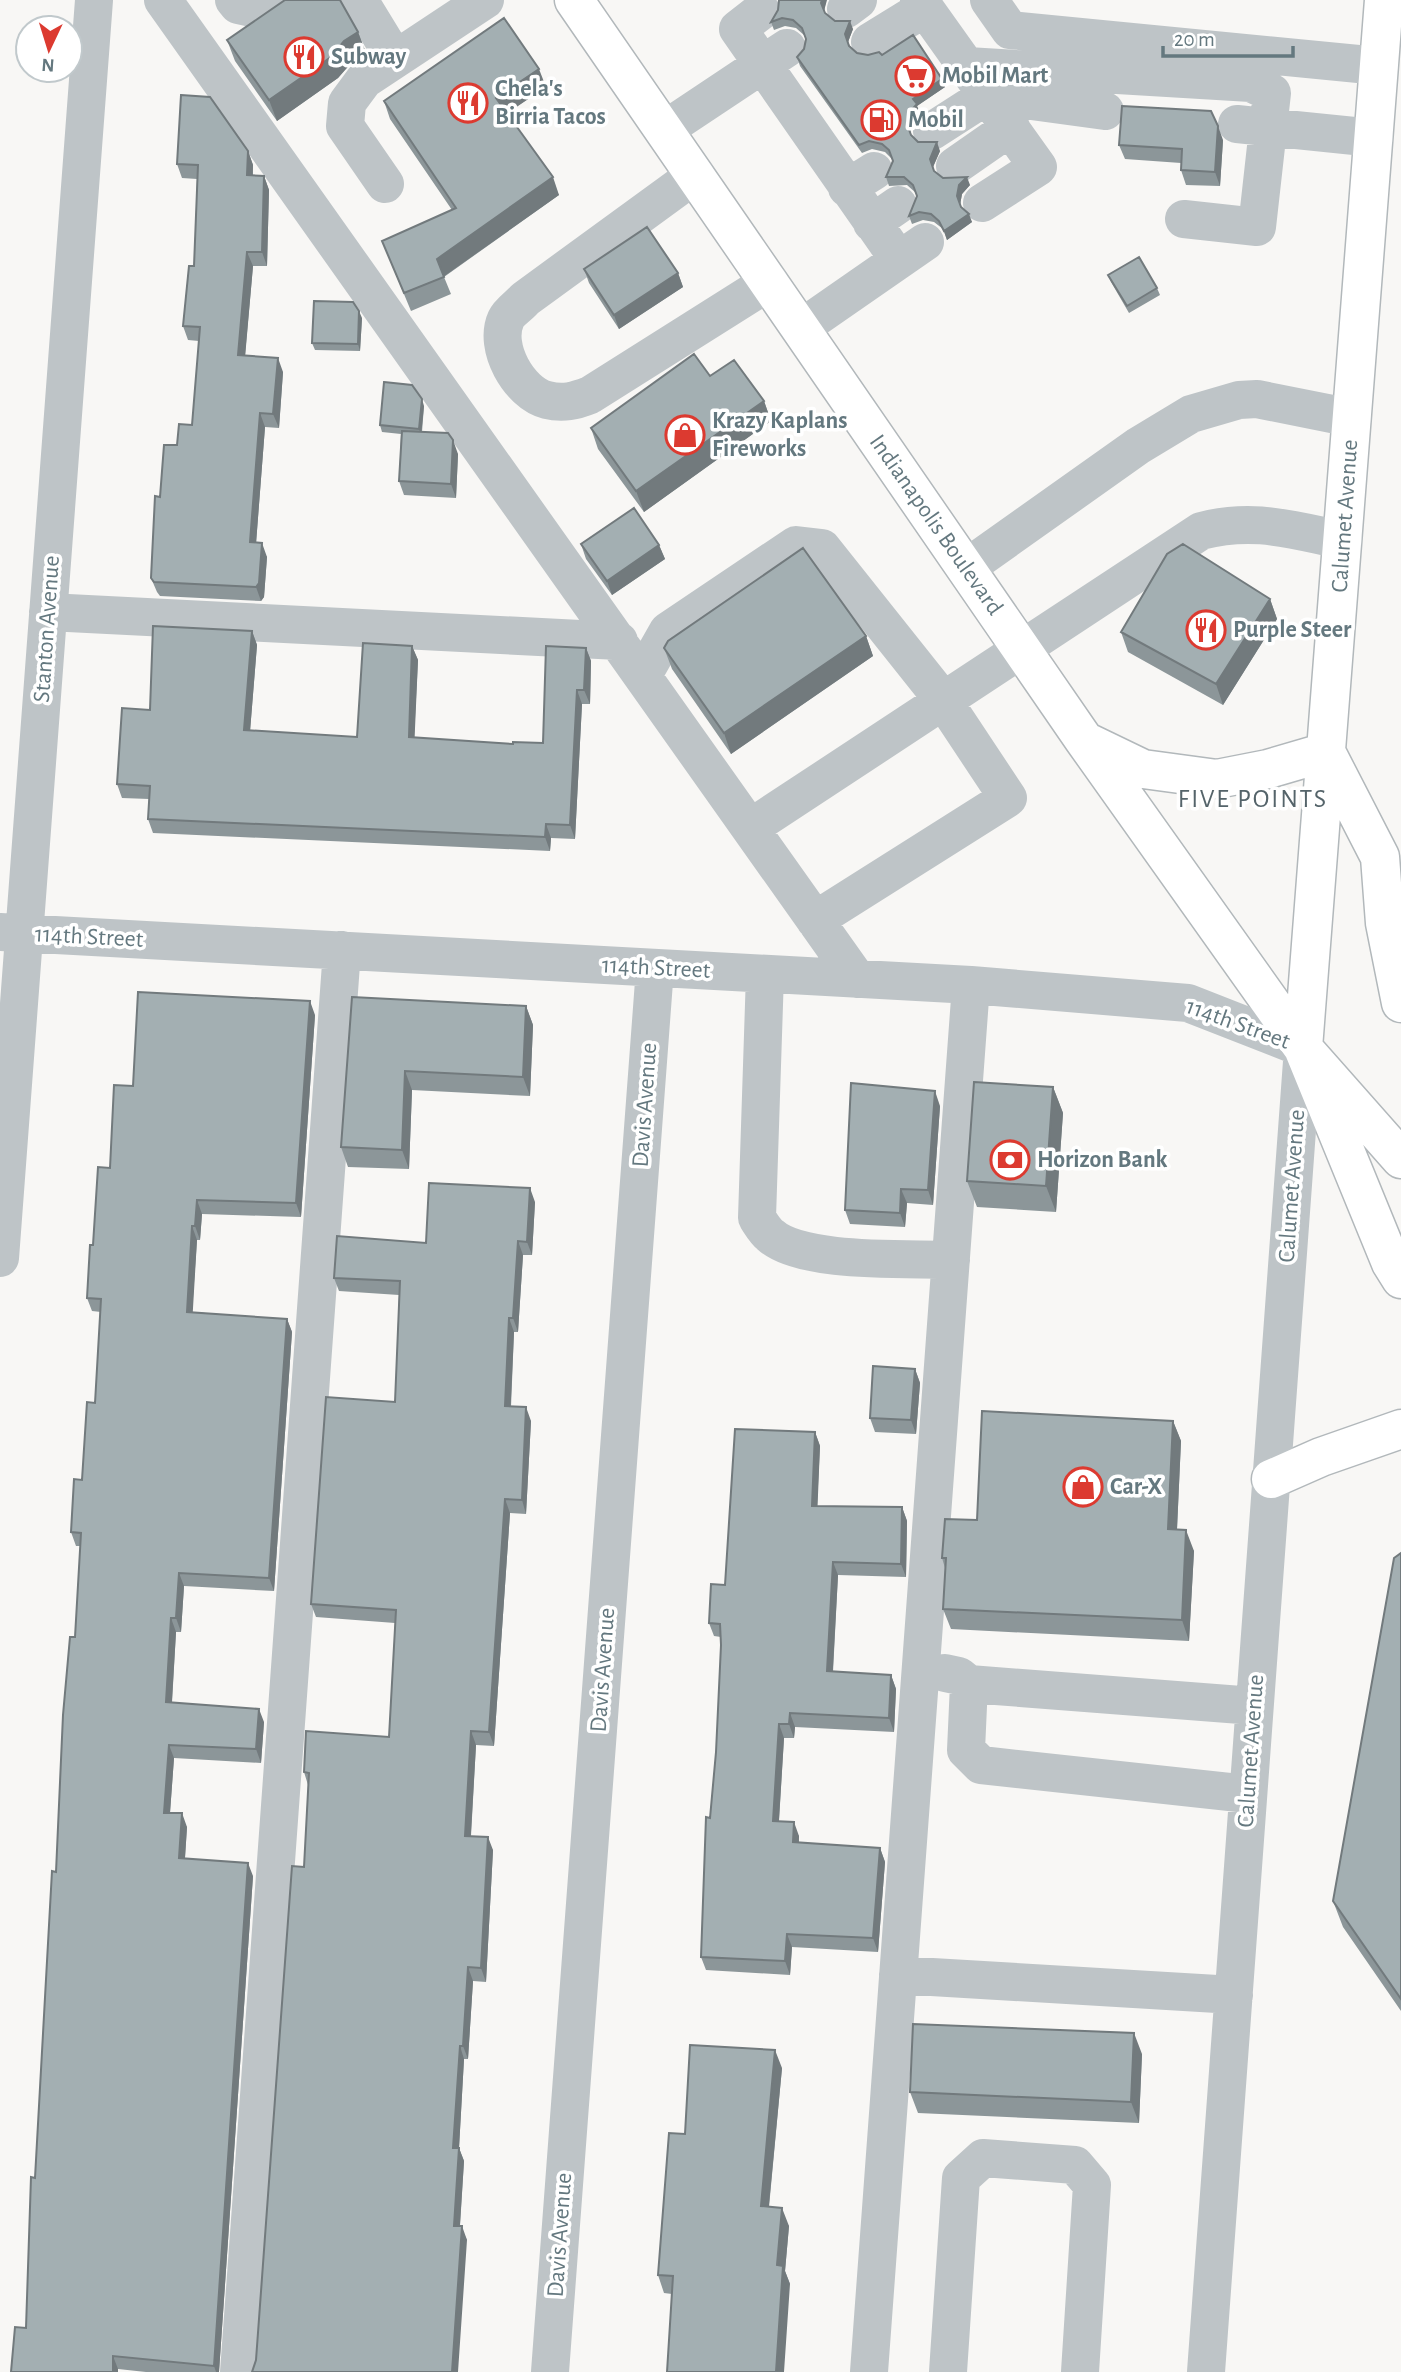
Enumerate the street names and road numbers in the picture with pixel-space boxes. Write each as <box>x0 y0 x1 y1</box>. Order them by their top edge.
street label: Indianapolis Boulevard <box>865 430 1007 620</box>
street label: Calumet Avenue <box>1328 439 1362 593</box>
street label: Stanton Avenue <box>30 555 64 703</box>
street label: 114th Street <box>34 922 144 952</box>
street label: 114th Street <box>601 953 711 983</box>
street label: 114th Street <box>1183 994 1293 1054</box>
street label: Davis Avenue <box>629 1042 661 1168</box>
street label: Calumet Avenue <box>1275 1109 1309 1263</box>
street label: Davis Avenue <box>587 1607 619 1733</box>
street label: Calumet Avenue <box>1234 1674 1268 1828</box>
street label: Davis Avenue <box>544 2172 576 2298</box>

